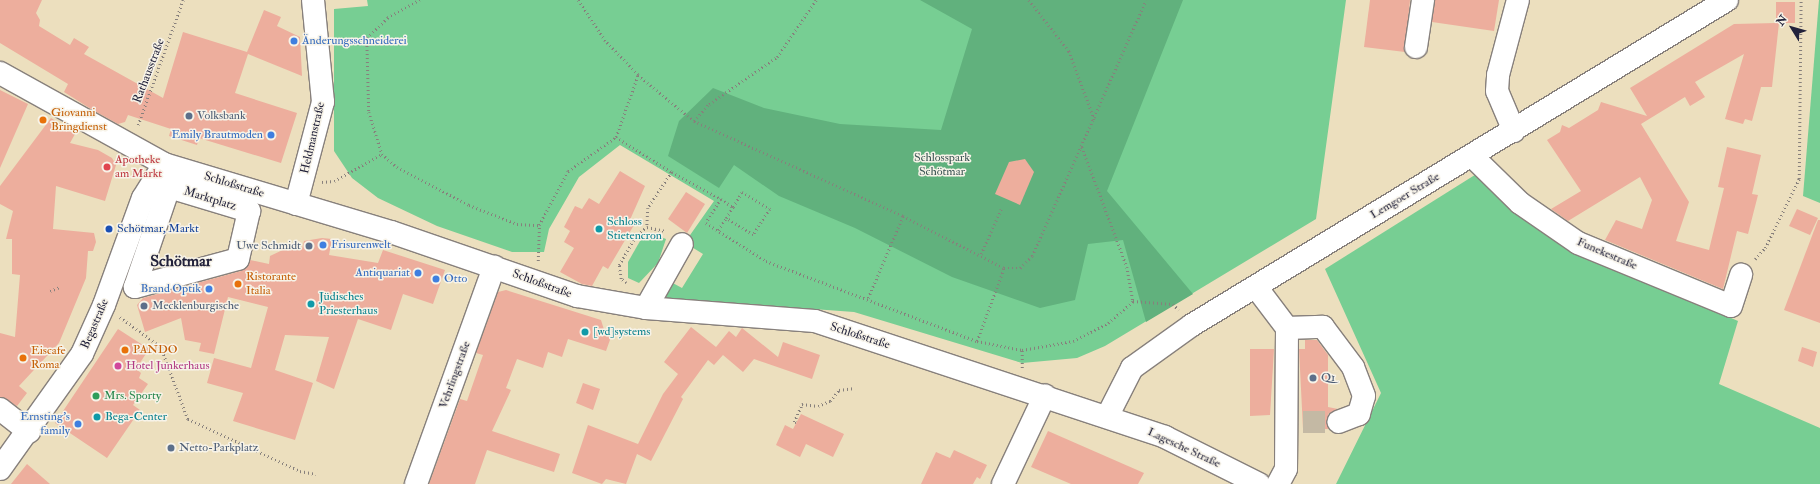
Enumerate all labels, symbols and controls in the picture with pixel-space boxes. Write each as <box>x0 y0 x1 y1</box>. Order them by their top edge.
north arrow <box>1772 8 1812 48</box>
text: N <box>1774 13 1790 28</box>
place label: Änderungsschneiderei <box>302 34 407 48</box>
marker: Änderungsschneiderei <box>289 36 299 46</box>
street label: Rathausstraße <box>130 37 168 105</box>
street label: Heldmanstraße <box>298 101 328 175</box>
place label: Giovanni Bringdienst <box>51 106 107 134</box>
place label: Volksbank <box>197 109 246 123</box>
marker: Volksbank <box>184 111 194 121</box>
marker: Giovanni Bringdienst <box>38 115 48 125</box>
place label: Emily Brautmoden <box>172 128 263 142</box>
marker: Emily Brautmoden <box>266 130 276 140</box>
park label: Schlosspark Schötmar <box>914 151 970 179</box>
place label: Apotheke am Markt <box>115 153 162 181</box>
marker: Apotheke am Markt <box>102 162 112 172</box>
street label: Schloßstraße <box>202 169 266 201</box>
street label: Lemgoer Straße <box>1368 170 1442 222</box>
street label: Marktplatz <box>182 184 238 214</box>
place label: Schloss Stietencron <box>607 215 662 243</box>
place label: Schötmar, Markt <box>117 222 199 236</box>
marker: Schötmar, Markt <box>104 224 114 234</box>
marker: Schloss Stietencron <box>594 224 604 234</box>
street label: Funekestraße <box>1575 235 1639 273</box>
place label: Frisurenwelt <box>331 238 391 252</box>
place label: Uwe Schmidt <box>236 239 301 253</box>
marker: Frisurenwelt <box>318 240 328 250</box>
marker: Uwe Schmidt <box>304 241 314 251</box>
district label: Schötmar <box>150 251 212 271</box>
place label: Antiquariat <box>355 266 410 280</box>
street label: Schloßstraße <box>510 267 574 301</box>
marker: Antiquariat <box>413 268 423 278</box>
place label: Ristorante Italia <box>246 270 296 298</box>
place label: Otto <box>444 272 467 286</box>
marker: Otto <box>431 274 441 284</box>
marker: Ristorante Italia <box>233 279 243 289</box>
place label: Brand Optik <box>141 282 201 296</box>
marker: Brand Optik <box>204 284 214 294</box>
place label: Jüdisches Priesterhaus <box>319 290 378 318</box>
street label: Begastraße <box>78 297 112 351</box>
place label: Mecklenburgische <box>152 299 239 313</box>
marker: Jüdisches Priesterhaus <box>306 299 316 309</box>
marker: Mecklenburgische <box>139 301 149 311</box>
street label: Schloßstraße <box>828 320 892 352</box>
place label: [wd]systems <box>593 325 650 339</box>
marker: [wd]systems <box>580 327 590 337</box>
street label: Vehrlingstraße <box>436 339 474 411</box>
place label: PANDO <box>133 343 178 357</box>
place label: Eiscafe Roma <box>31 344 66 372</box>
marker: PANDO <box>120 345 130 355</box>
marker: Eiscafe Roma <box>18 353 28 363</box>
place label: Hotel Junkerhaus <box>126 359 210 373</box>
marker: Hotel Junkerhaus <box>113 361 123 371</box>
place label: Q1 <box>1321 371 1335 385</box>
marker: Q1 <box>1308 373 1318 383</box>
place label: Mrs. Sporty <box>104 389 161 403</box>
marker: Mrs. Sporty <box>91 391 101 401</box>
place label: Ernsting's family <box>20 410 70 438</box>
place label: Bega-Center <box>105 410 167 424</box>
marker: Bega-Center <box>92 412 102 422</box>
marker: Ernsting's family <box>73 419 83 429</box>
street label: Lagesche Straße <box>1145 425 1223 471</box>
place label: Netto-Parkplatz <box>179 441 259 455</box>
marker: Netto-Parkplatz <box>166 443 176 453</box>

